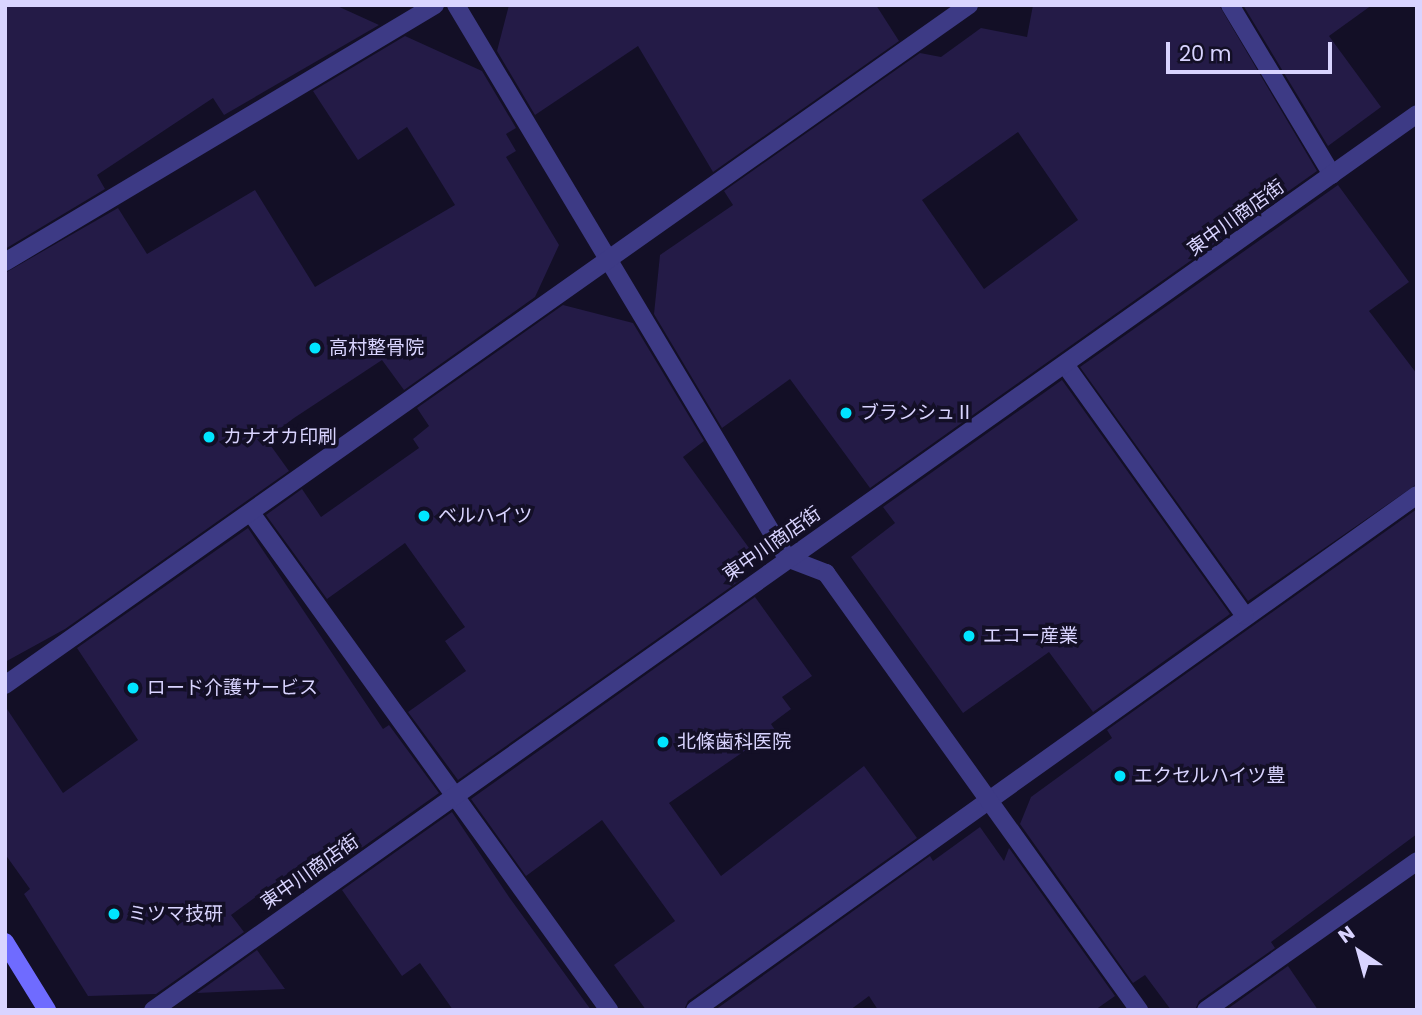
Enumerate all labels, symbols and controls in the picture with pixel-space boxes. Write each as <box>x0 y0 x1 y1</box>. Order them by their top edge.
scale bar <box>1170 28 1336 72</box>
text: 20 m <box>1179 39 1232 68</box>
street label: 東中川商店街 <box>1183 175 1289 261</box>
place label: 高村整骨院 <box>329 337 424 359</box>
marker: 高村整骨院 <box>307 340 323 356</box>
place label: ブランシュⅡ <box>860 402 974 424</box>
marker: ブランシュⅡ <box>838 405 854 421</box>
place label: カナオカ印刷 <box>223 426 337 448</box>
marker: カナオカ印刷 <box>201 429 217 445</box>
street label: 東中川商店街 <box>719 502 825 586</box>
place label: ベルハイツ <box>438 505 533 527</box>
marker: ベルハイツ <box>416 508 432 524</box>
place label: エコー産業 <box>983 625 1078 647</box>
marker: エコー産業 <box>961 628 977 644</box>
place label: ロード介護サービス <box>147 677 318 699</box>
marker: ロード介護サービス <box>125 680 141 696</box>
place label: 北條歯科医院 <box>677 731 791 753</box>
marker: 北條歯科医院 <box>655 734 671 750</box>
place label: エクセルハイツ豊 <box>1134 765 1286 787</box>
marker: エクセルハイツ豊 <box>1112 768 1128 784</box>
street label: 東中川商店街 <box>257 830 363 914</box>
place label: ミツマ技研 <box>128 903 223 925</box>
marker: ミツマ技研 <box>106 906 122 922</box>
north arrow <box>1324 917 1394 987</box>
text: N <box>1333 919 1360 950</box>

